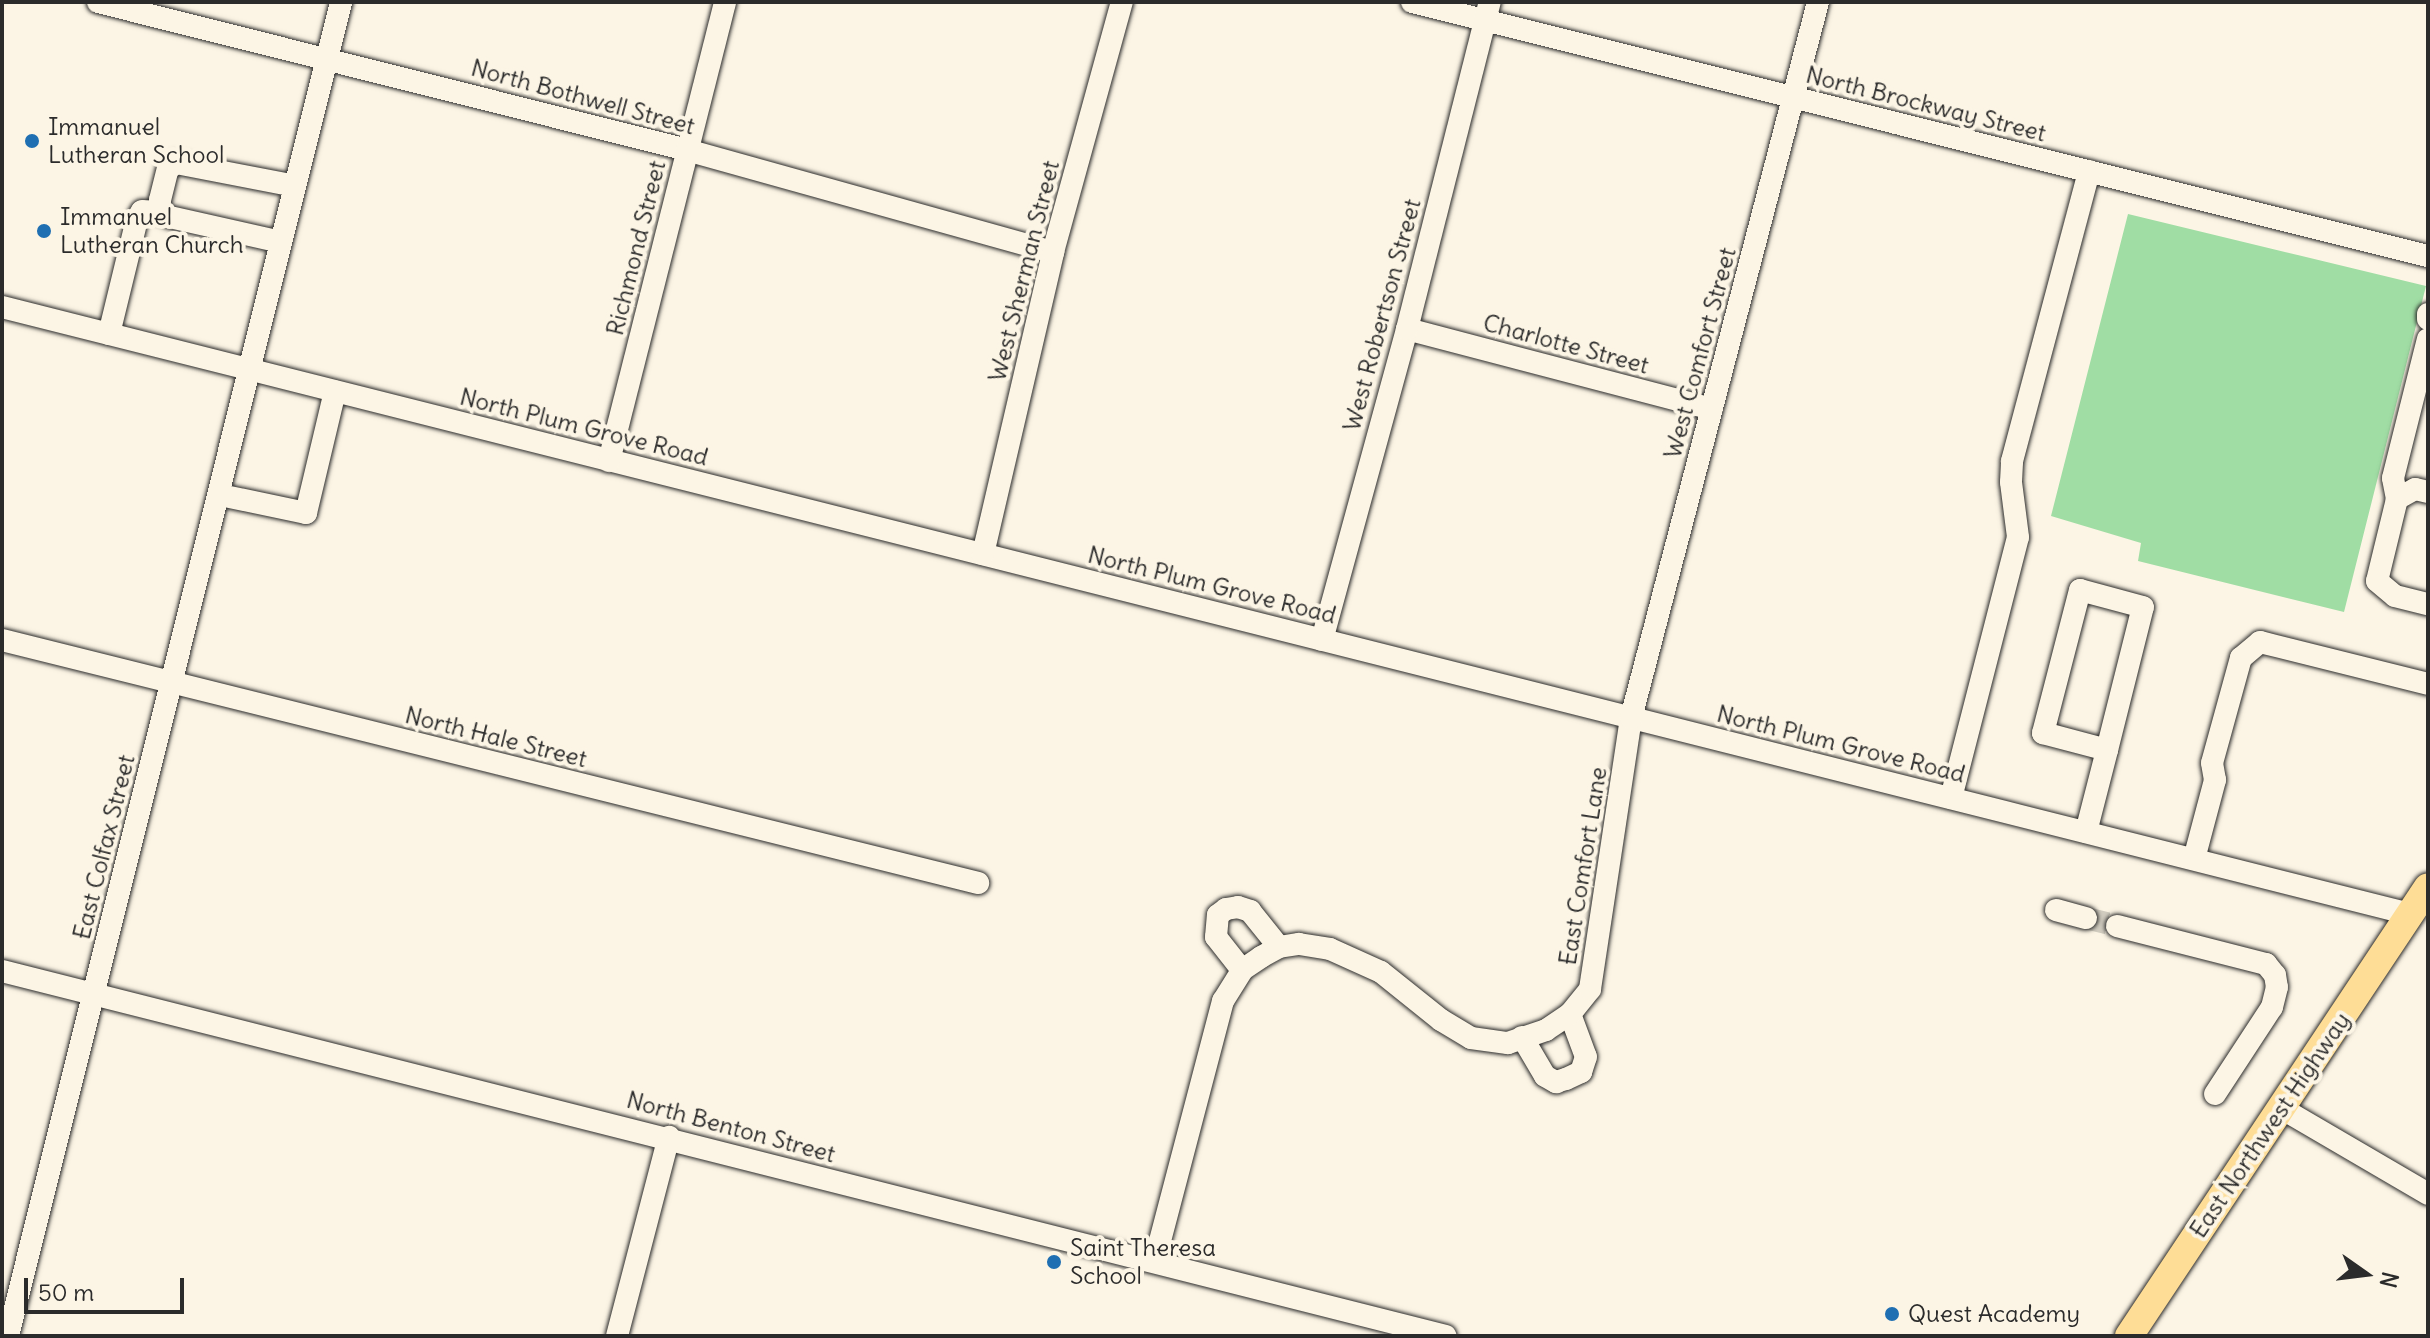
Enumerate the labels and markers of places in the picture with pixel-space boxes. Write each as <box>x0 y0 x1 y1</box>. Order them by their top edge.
place label: Immanuel Lutheran School <box>48 113 224 169</box>
marker: Immanuel Lutheran School <box>23 132 41 150</box>
place label: Immanuel Lutheran Church <box>60 203 244 259</box>
marker: Immanuel Lutheran Church <box>35 222 53 240</box>
place label: Saint Theresa School <box>1070 1234 1216 1290</box>
marker: Saint Theresa School <box>1045 1253 1063 1271</box>
place label: Quest Academy <box>1908 1300 2080 1328</box>
marker: Quest Academy <box>1883 1305 1901 1323</box>

